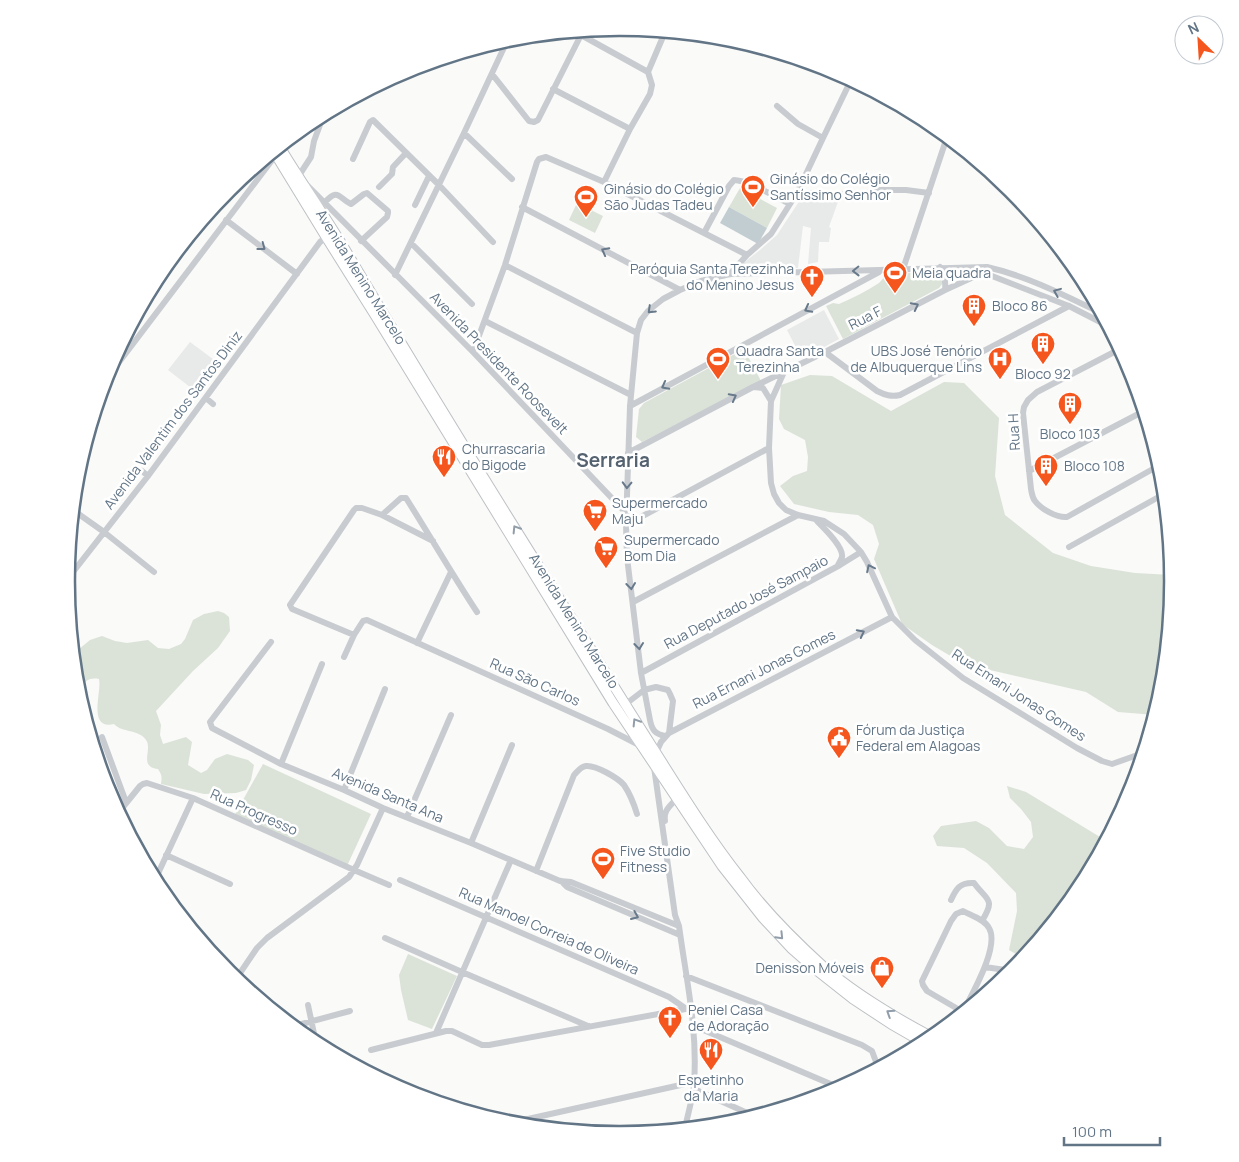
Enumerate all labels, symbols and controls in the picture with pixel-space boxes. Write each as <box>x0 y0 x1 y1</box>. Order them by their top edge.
north arrow <box>1174 15 1224 65</box>
text: N <box>1185 17 1202 39</box>
place label: Ginásio do Colégio Santíssimo Senhor <box>770 169 891 204</box>
sports icon: Ginásio do Colégio Santíssimo Senhor <box>740 174 766 208</box>
place label: Ginásio do Colégio São Judas Tadeu <box>604 179 724 214</box>
sports icon: Ginásio do Colégio São Judas Tadeu <box>573 184 599 218</box>
street label: Avenida Menino Marcelo <box>312 206 411 348</box>
one-way arrow <box>256 241 266 250</box>
one-way arrow <box>602 247 611 257</box>
place label: Paróquia Santa Terezinha do Menino Jesus <box>630 259 794 294</box>
sports icon: Meia quadra <box>882 260 908 294</box>
place label: Meia quadra <box>912 263 991 282</box>
church icon: Paróquia Santa Terezinha do Menino Jesus <box>799 264 825 298</box>
one-way arrow <box>852 266 860 276</box>
street label: Avenida Presidente Roosevelt <box>426 287 573 438</box>
one-way arrow <box>1053 287 1062 298</box>
building icon: Bloco 86 <box>961 293 987 327</box>
place label: Bloco 86 <box>992 296 1048 315</box>
street label: Rua F <box>845 301 885 334</box>
one-way arrow <box>910 302 919 312</box>
one-way arrow <box>805 303 814 313</box>
one-way arrow <box>647 304 656 313</box>
street label: Avenida Valentim dos Santos Diniz <box>99 327 246 513</box>
building icon: Bloco 92 <box>1030 331 1056 365</box>
place label: Quadra Santa Terezinha <box>736 341 824 376</box>
place label: UBS José Tenório de Albuquerque Lins <box>850 341 982 376</box>
sports icon: Quadra Santa Terezinha <box>705 346 731 380</box>
hospital icon: UBS José Tenório de Albuquerque Lins <box>987 346 1013 380</box>
place label: Bloco 92 <box>1015 364 1071 383</box>
one-way arrow <box>662 380 671 390</box>
building icon: Bloco 103 <box>1057 391 1083 425</box>
one-way arrow <box>728 393 737 403</box>
street label: Rua H <box>1003 413 1024 451</box>
place label: Bloco 103 <box>1040 424 1100 443</box>
place label: Churrascaria do Bigode <box>462 439 545 474</box>
restaurant icon: Churrascaria do Bigode <box>431 444 457 478</box>
district label: Serraria <box>576 447 650 473</box>
building icon: Bloco 108 <box>1033 453 1059 487</box>
place label: Bloco 108 <box>1064 456 1125 475</box>
one-way arrow <box>621 481 632 489</box>
place label: Supermercado Maju <box>612 493 707 528</box>
supermarket icon: Supermercado Maju <box>582 498 608 532</box>
one-way arrow <box>513 526 523 535</box>
place label: Supermercado Bom Dia <box>624 530 719 565</box>
supermarket icon: Supermercado Bom Dia <box>593 535 619 569</box>
street label: Avenida Menino Marcelo <box>525 550 624 692</box>
street label: Rua Deputado José Sampaio <box>660 550 831 653</box>
one-way arrow <box>866 564 876 573</box>
one-way arrow <box>625 582 636 590</box>
street label: Rua Ernani Jonas Gomes <box>689 624 838 713</box>
one-way arrow <box>856 629 865 639</box>
one-way arrow <box>633 642 643 650</box>
street label: Rua Emani Jonas Gomes <box>949 644 1090 745</box>
street label: Rua São Carlos <box>487 653 583 710</box>
one-way arrow <box>633 718 643 727</box>
place label: Fórum da Justiça Federal em Alagoas <box>856 720 980 755</box>
public building icon: Fórum da Justiça Federal em Alagoas <box>826 725 852 759</box>
street label: Avenida Santa Ana <box>330 762 447 827</box>
street label: Rua Progresso <box>208 784 301 839</box>
place label: Five Studio Fitness <box>620 841 691 876</box>
sports icon: Five Studio Fitness <box>590 846 616 880</box>
street label: Rua Manoel Correia de Oliveira <box>456 882 642 979</box>
one-way arrow <box>630 910 639 920</box>
one-way arrow <box>774 930 783 939</box>
shop icon: Denisson Móveis <box>869 955 895 989</box>
place label: Denisson Móveis <box>756 958 864 977</box>
place label: Peniel Casa de Adoração <box>688 1000 769 1035</box>
church icon: Peniel Casa de Adoração <box>657 1005 683 1039</box>
one-way arrow <box>886 1010 895 1019</box>
restaurant icon: Espetinho da Maria <box>698 1037 724 1071</box>
place label: Espetinho da Maria <box>678 1070 744 1105</box>
scale bar <box>1064 1114 1160 1146</box>
text: 100 m <box>1072 1121 1112 1142</box>

